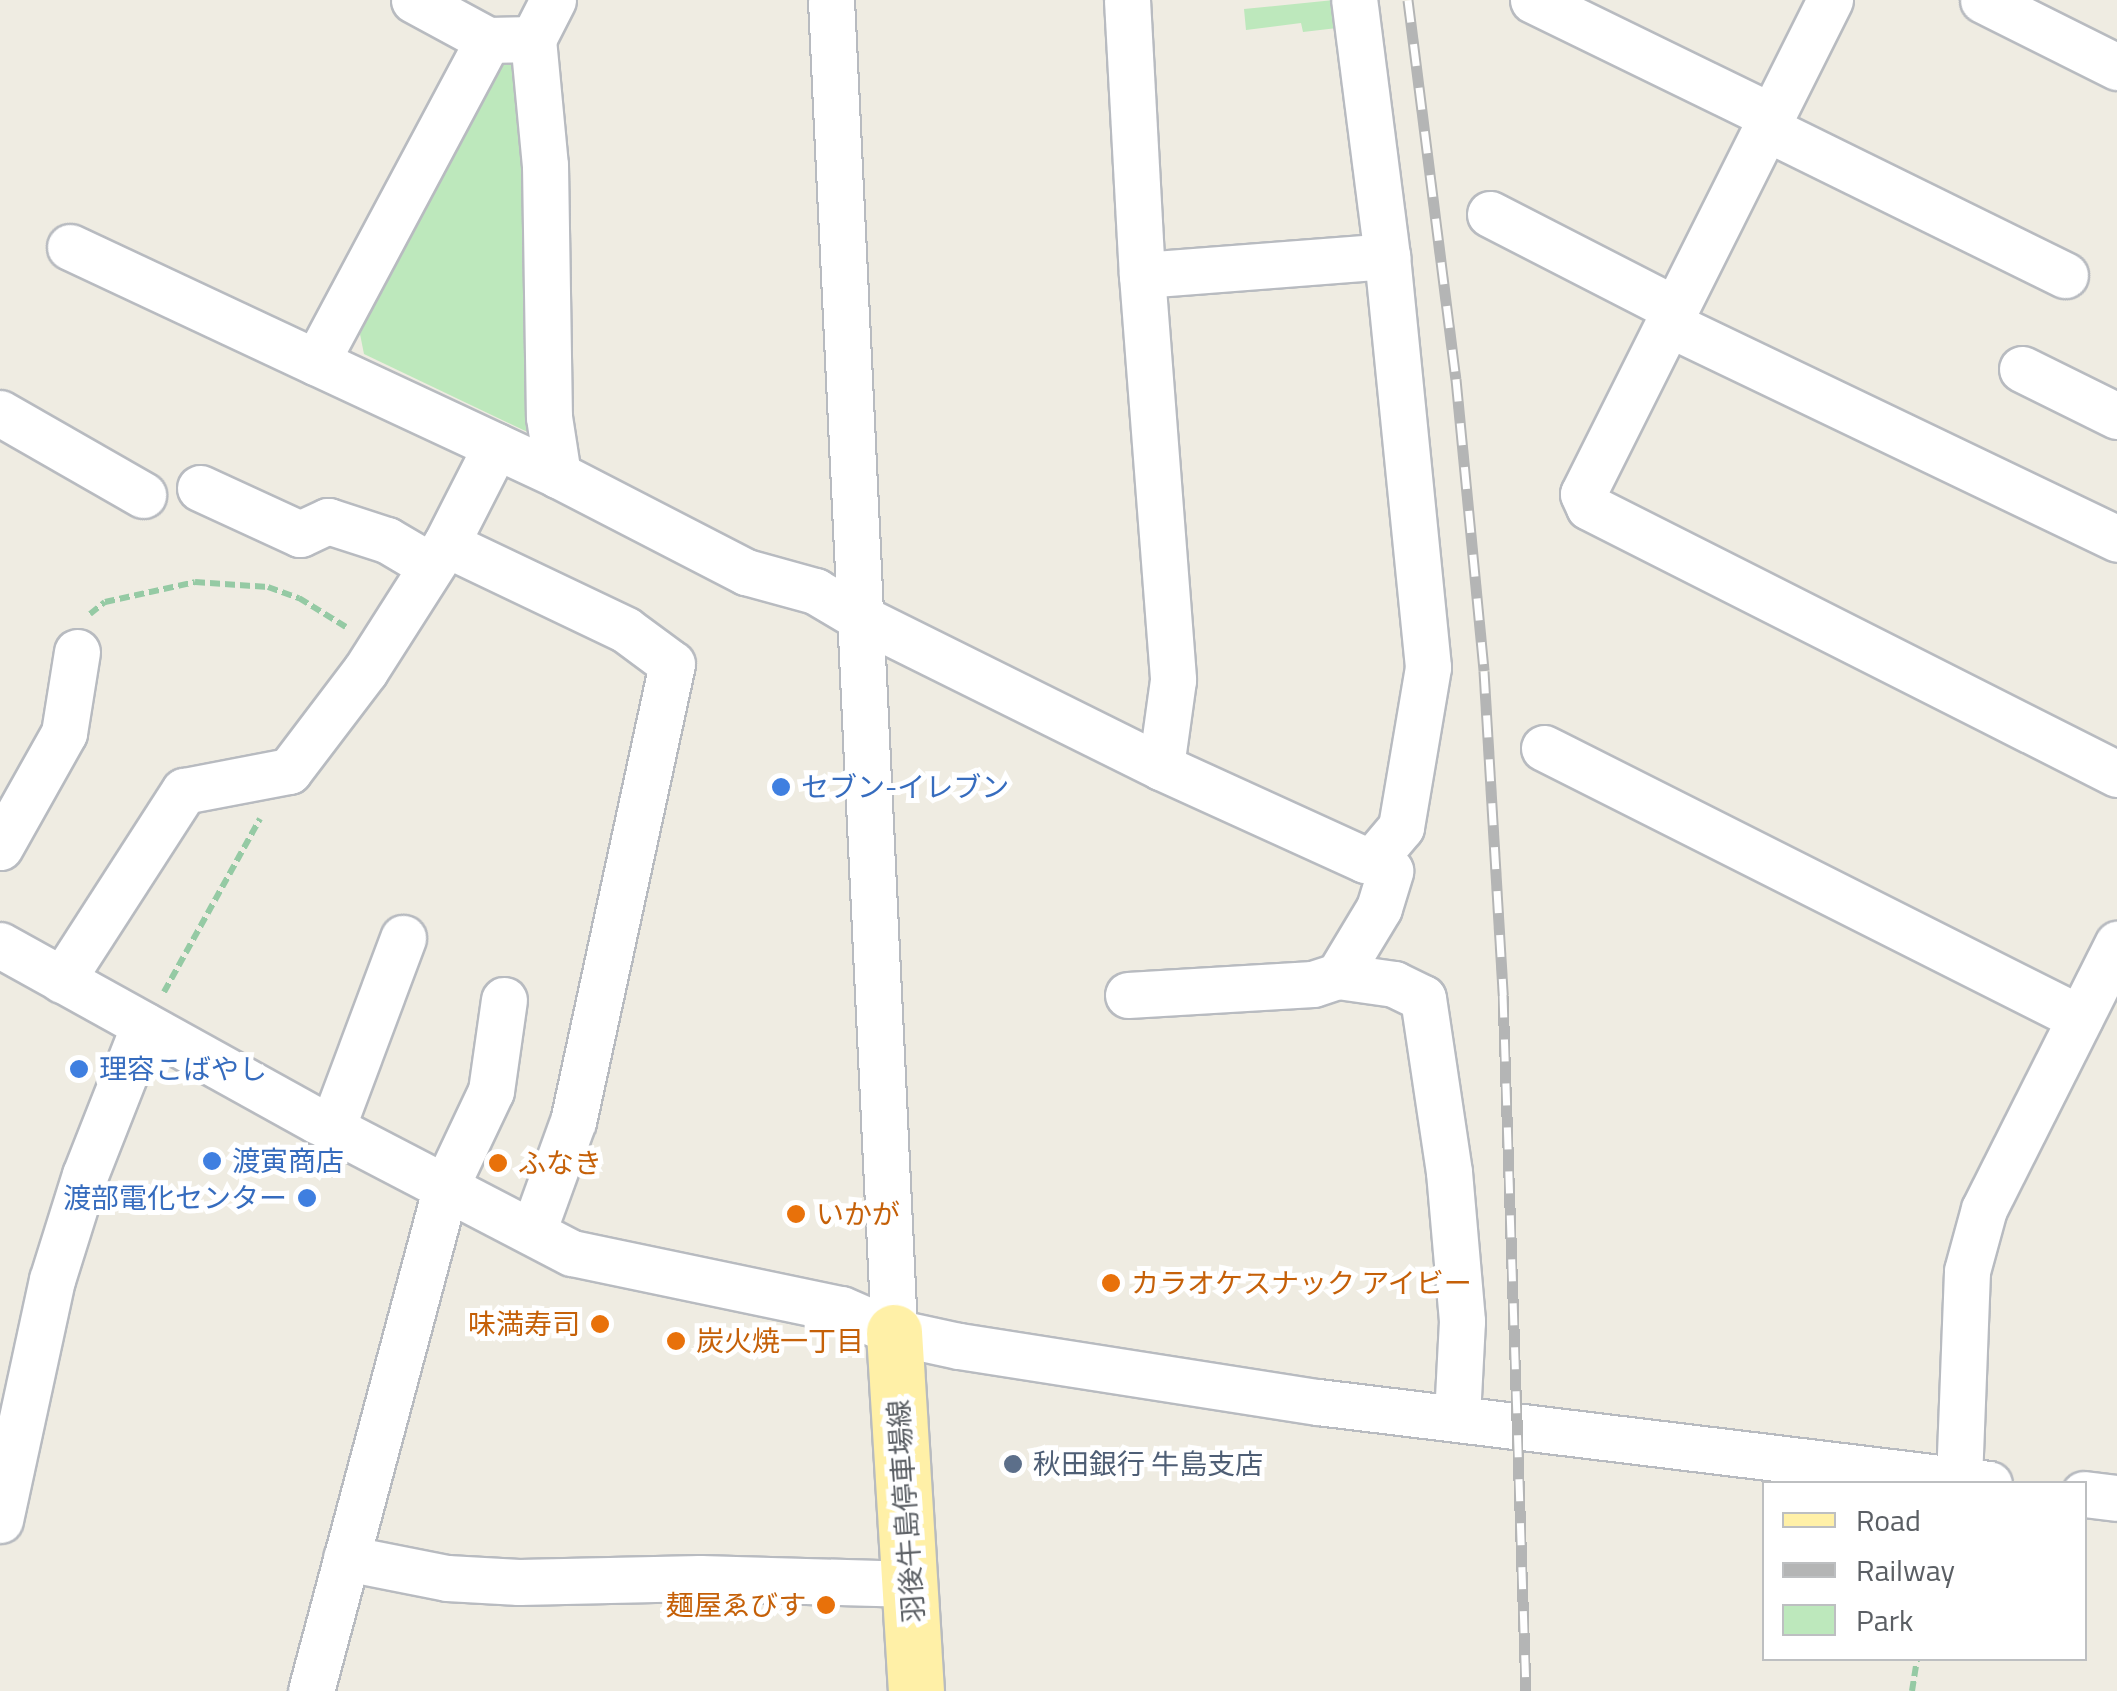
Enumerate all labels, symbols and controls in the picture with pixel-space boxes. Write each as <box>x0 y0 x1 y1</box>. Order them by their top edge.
place label: セブン-イレブン <box>801 770 1009 804</box>
marker: セブン-イレブン <box>770 776 792 798</box>
place label: 理容こばやし <box>99 1052 267 1086</box>
marker: 理容こばやし <box>68 1058 90 1080</box>
place label: 渡寅商店 <box>232 1144 344 1178</box>
place label: ふなき <box>518 1146 602 1180</box>
marker: 渡寅商店 <box>201 1150 223 1172</box>
marker: ふなき <box>487 1152 509 1174</box>
place label: 渡部電化センター <box>63 1181 287 1215</box>
marker: 渡部電化センター <box>296 1187 318 1209</box>
place label: いかが <box>816 1197 900 1231</box>
marker: いかが <box>785 1203 807 1225</box>
place label: カラオケスナック アイビー <box>1131 1266 1473 1300</box>
marker: カラオケスナック アイビー <box>1100 1272 1122 1294</box>
place label: 味満寿司 <box>468 1307 580 1341</box>
marker: 味満寿司 <box>589 1313 611 1335</box>
place label: 炭火焼一丁目 <box>696 1324 864 1358</box>
marker: 炭火焼一丁目 <box>665 1330 687 1352</box>
street label: 羽後牛島停車場線 <box>881 1398 931 1624</box>
place label: 秋田銀行 牛島支店 <box>1033 1447 1263 1481</box>
marker: 秋田銀行 牛島支店 <box>1002 1453 1024 1475</box>
legend <box>1762 1481 2087 1661</box>
text: Road <box>1856 1497 1921 1543</box>
text: Railway <box>1856 1547 1955 1593</box>
place label: 麺屋ゑびす <box>666 1588 806 1622</box>
marker: 麺屋ゑびす <box>815 1594 837 1616</box>
text: Park <box>1856 1597 1913 1643</box>

